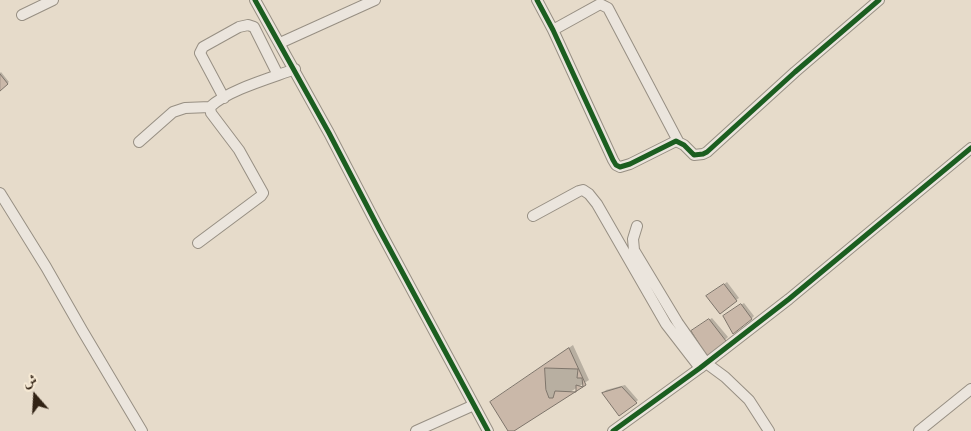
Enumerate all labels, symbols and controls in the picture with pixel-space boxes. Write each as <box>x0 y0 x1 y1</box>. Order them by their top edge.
north arrow <box>10 371 60 421</box>
text: ش <box>21 371 40 393</box>

